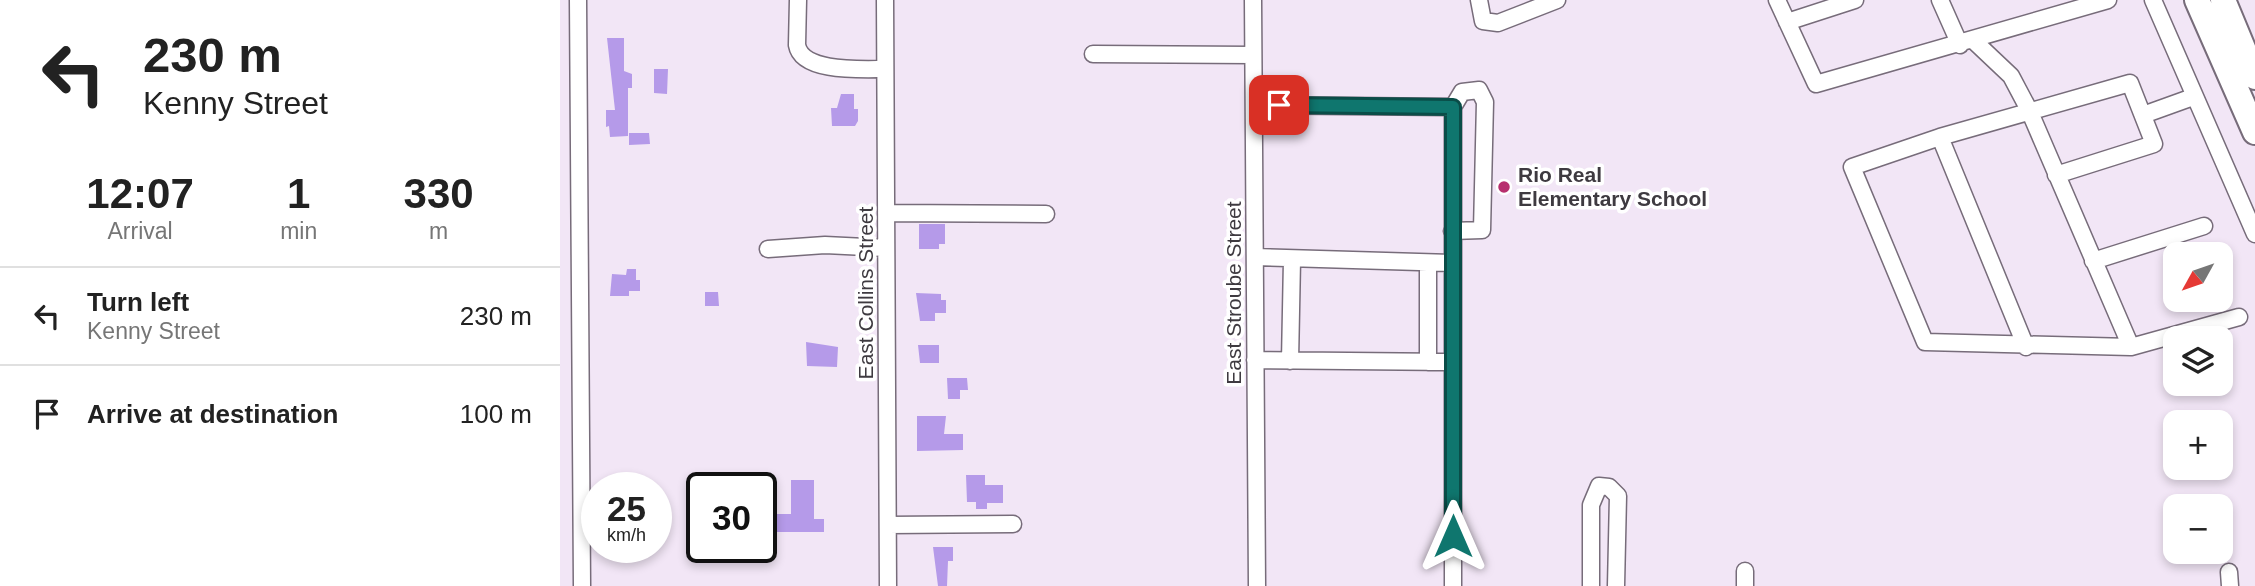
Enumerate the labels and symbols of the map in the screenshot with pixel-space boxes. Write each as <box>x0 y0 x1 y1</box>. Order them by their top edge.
pin <box>1249 75 1309 135</box>
place label: Rio Real Elementary School <box>1518 163 1707 210</box>
marker: Rio Real Elementary School <box>1496 179 1512 195</box>
street label: East Stroube Street <box>1222 201 1245 385</box>
street label: East Collins Street <box>854 206 877 379</box>
north arrow <box>2163 242 2233 312</box>
speed limit sign: 30 <box>686 472 777 563</box>
position arrow <box>1416 499 1490 573</box>

